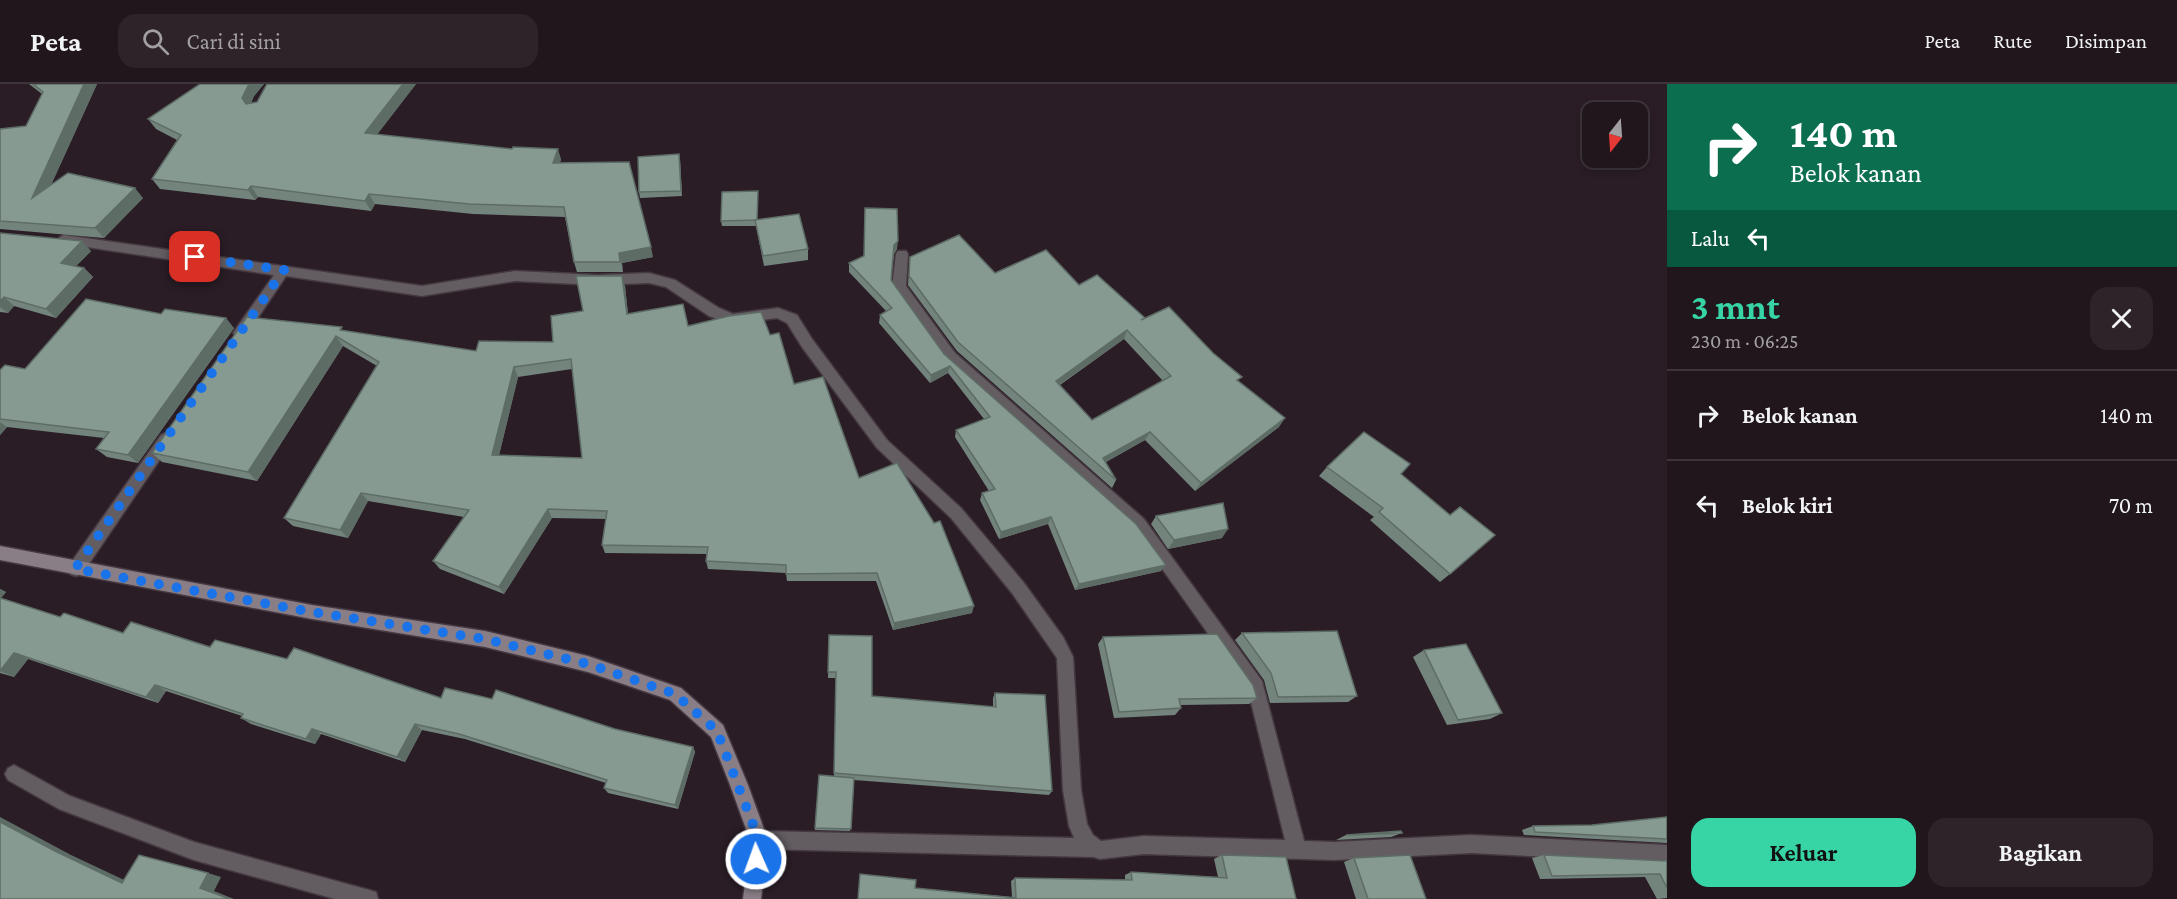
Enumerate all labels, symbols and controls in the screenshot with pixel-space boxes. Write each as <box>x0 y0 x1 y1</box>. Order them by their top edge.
search box <box>118 14 538 68</box>
icon: search <box>139 25 172 58</box>
text: Peta <box>30 26 82 57</box>
text: Cari di sini <box>187 29 281 54</box>
text: Peta <box>1924 29 1960 53</box>
text: Rute <box>1993 29 2032 53</box>
text: Disimpan <box>2065 29 2147 53</box>
north arrow <box>1582 102 1648 168</box>
map controls <box>1582 102 1648 168</box>
icon: right <box>1691 108 1769 186</box>
text: 140 m <box>1790 109 1898 156</box>
text: Belok kanan <box>1790 158 1922 188</box>
icon: left <box>1742 222 1775 255</box>
text: Lalu <box>1691 226 1730 251</box>
pin <box>169 231 220 282</box>
icon: arrive <box>178 240 211 273</box>
text: 3 mnt <box>1691 287 1780 327</box>
button: close <box>2090 287 2153 350</box>
text: 230 m · 06:25 <box>1691 330 1798 352</box>
icon: right <box>1691 399 1724 432</box>
text: Belok kanan <box>1742 403 1858 428</box>
text: 140 m <box>2100 403 2153 428</box>
icon: left <box>1691 489 1724 522</box>
text: Belok kiri <box>1742 493 1833 518</box>
text: 70 m <box>2109 493 2153 518</box>
button: Keluar <box>1691 818 1916 887</box>
button: Bagikan <box>1928 818 2153 887</box>
position arrow <box>724 827 788 891</box>

